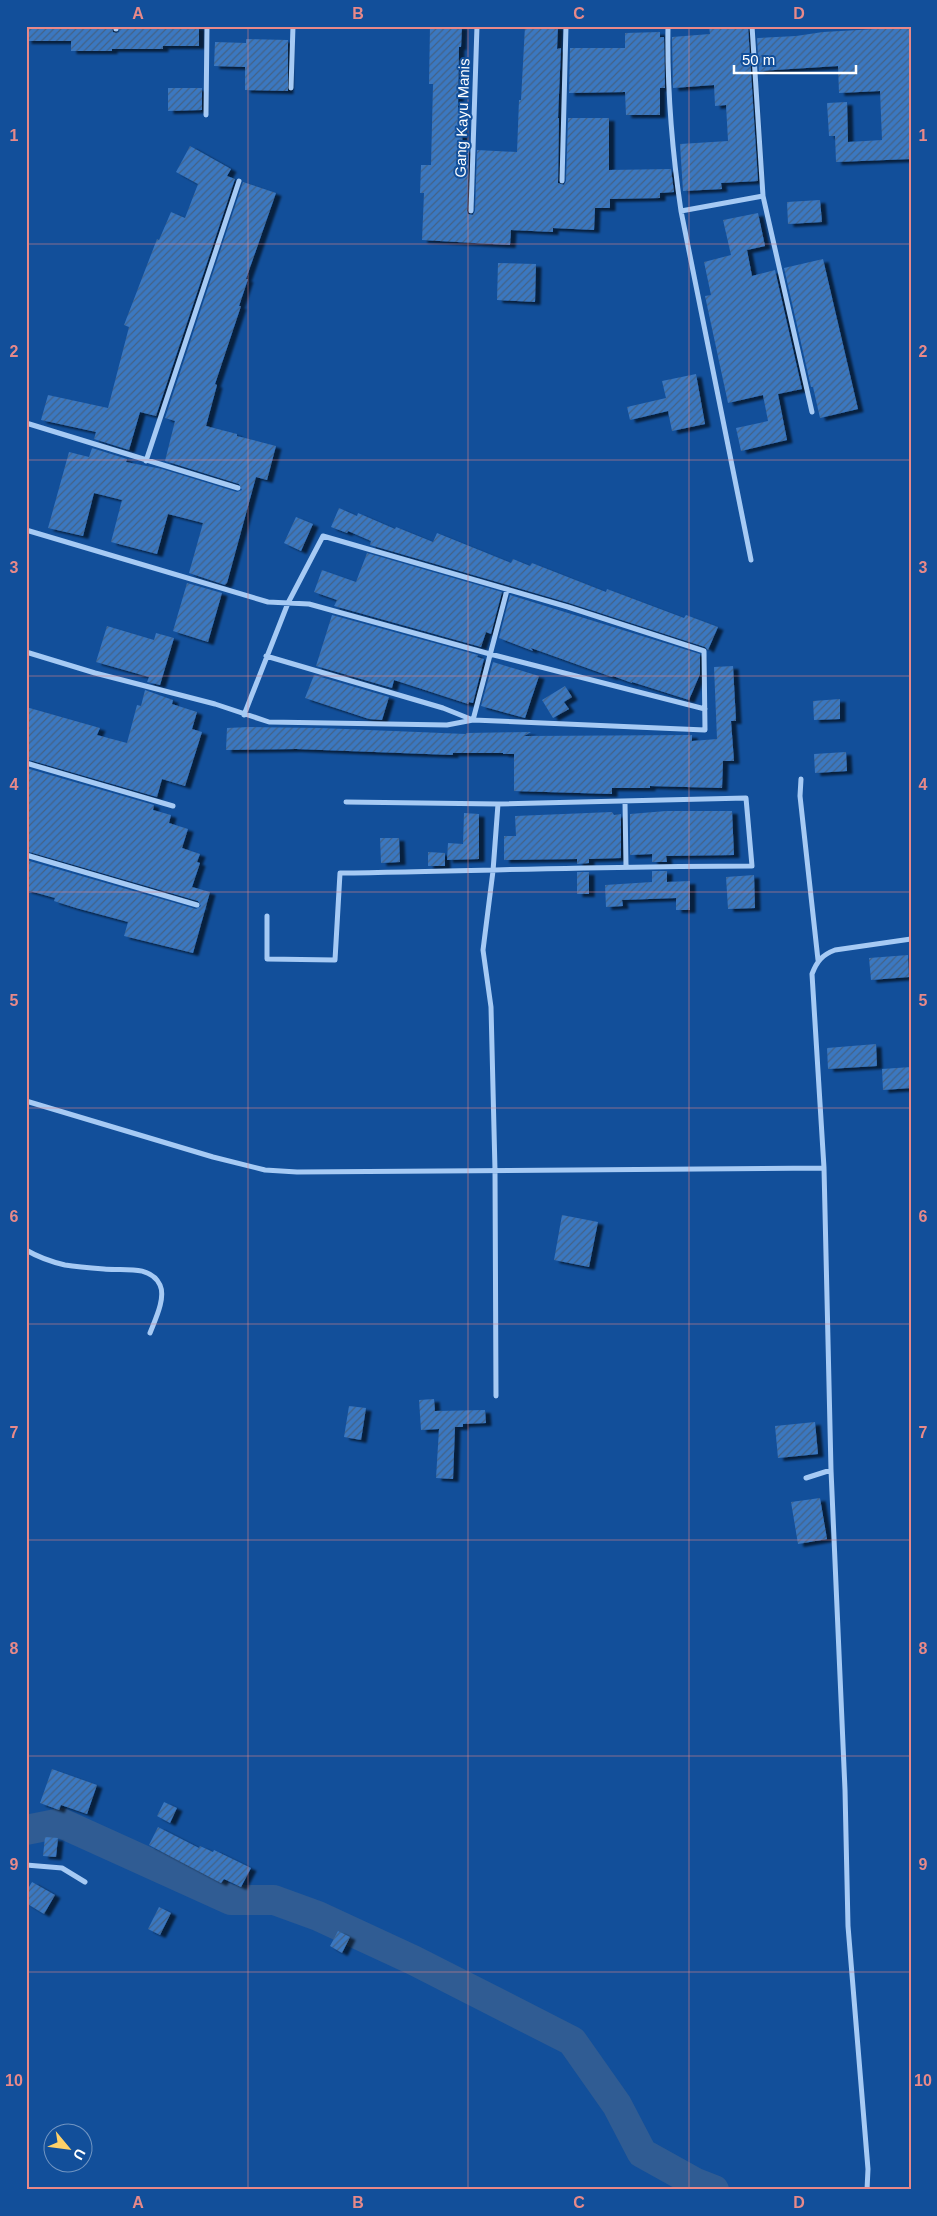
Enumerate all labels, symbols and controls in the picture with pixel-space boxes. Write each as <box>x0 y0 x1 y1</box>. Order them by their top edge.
text: A <box>132 5 144 22</box>
text: B <box>352 5 364 22</box>
text: C <box>573 5 585 22</box>
text: D <box>793 5 805 22</box>
scale bar <box>734 42 857 74</box>
text: 50 m <box>742 51 775 68</box>
street label: Gang Kayu Manis <box>451 58 473 178</box>
text: 1 <box>10 127 19 144</box>
text: 1 <box>919 127 928 144</box>
text: 2 <box>10 343 19 360</box>
text: 2 <box>919 343 928 360</box>
text: 3 <box>10 559 19 576</box>
text: 3 <box>919 559 928 576</box>
text: 4 <box>10 776 19 793</box>
text: 4 <box>919 776 928 793</box>
text: 5 <box>10 992 19 1009</box>
text: 5 <box>919 992 928 1009</box>
text: 6 <box>10 1208 19 1225</box>
text: 6 <box>919 1208 928 1225</box>
text: 7 <box>10 1424 19 1441</box>
text: 7 <box>919 1424 928 1441</box>
text: 8 <box>10 1640 19 1657</box>
text: 8 <box>919 1640 928 1657</box>
text: 9 <box>10 1856 19 1873</box>
text: 9 <box>919 1856 928 1873</box>
text: 10 <box>5 2072 23 2089</box>
text: 10 <box>914 2072 932 2089</box>
north arrow <box>42 2124 92 2174</box>
text: U <box>70 2146 89 2163</box>
text: A <box>132 2194 144 2211</box>
text: B <box>352 2194 364 2211</box>
text: C <box>573 2194 585 2211</box>
text: D <box>793 2194 805 2211</box>

